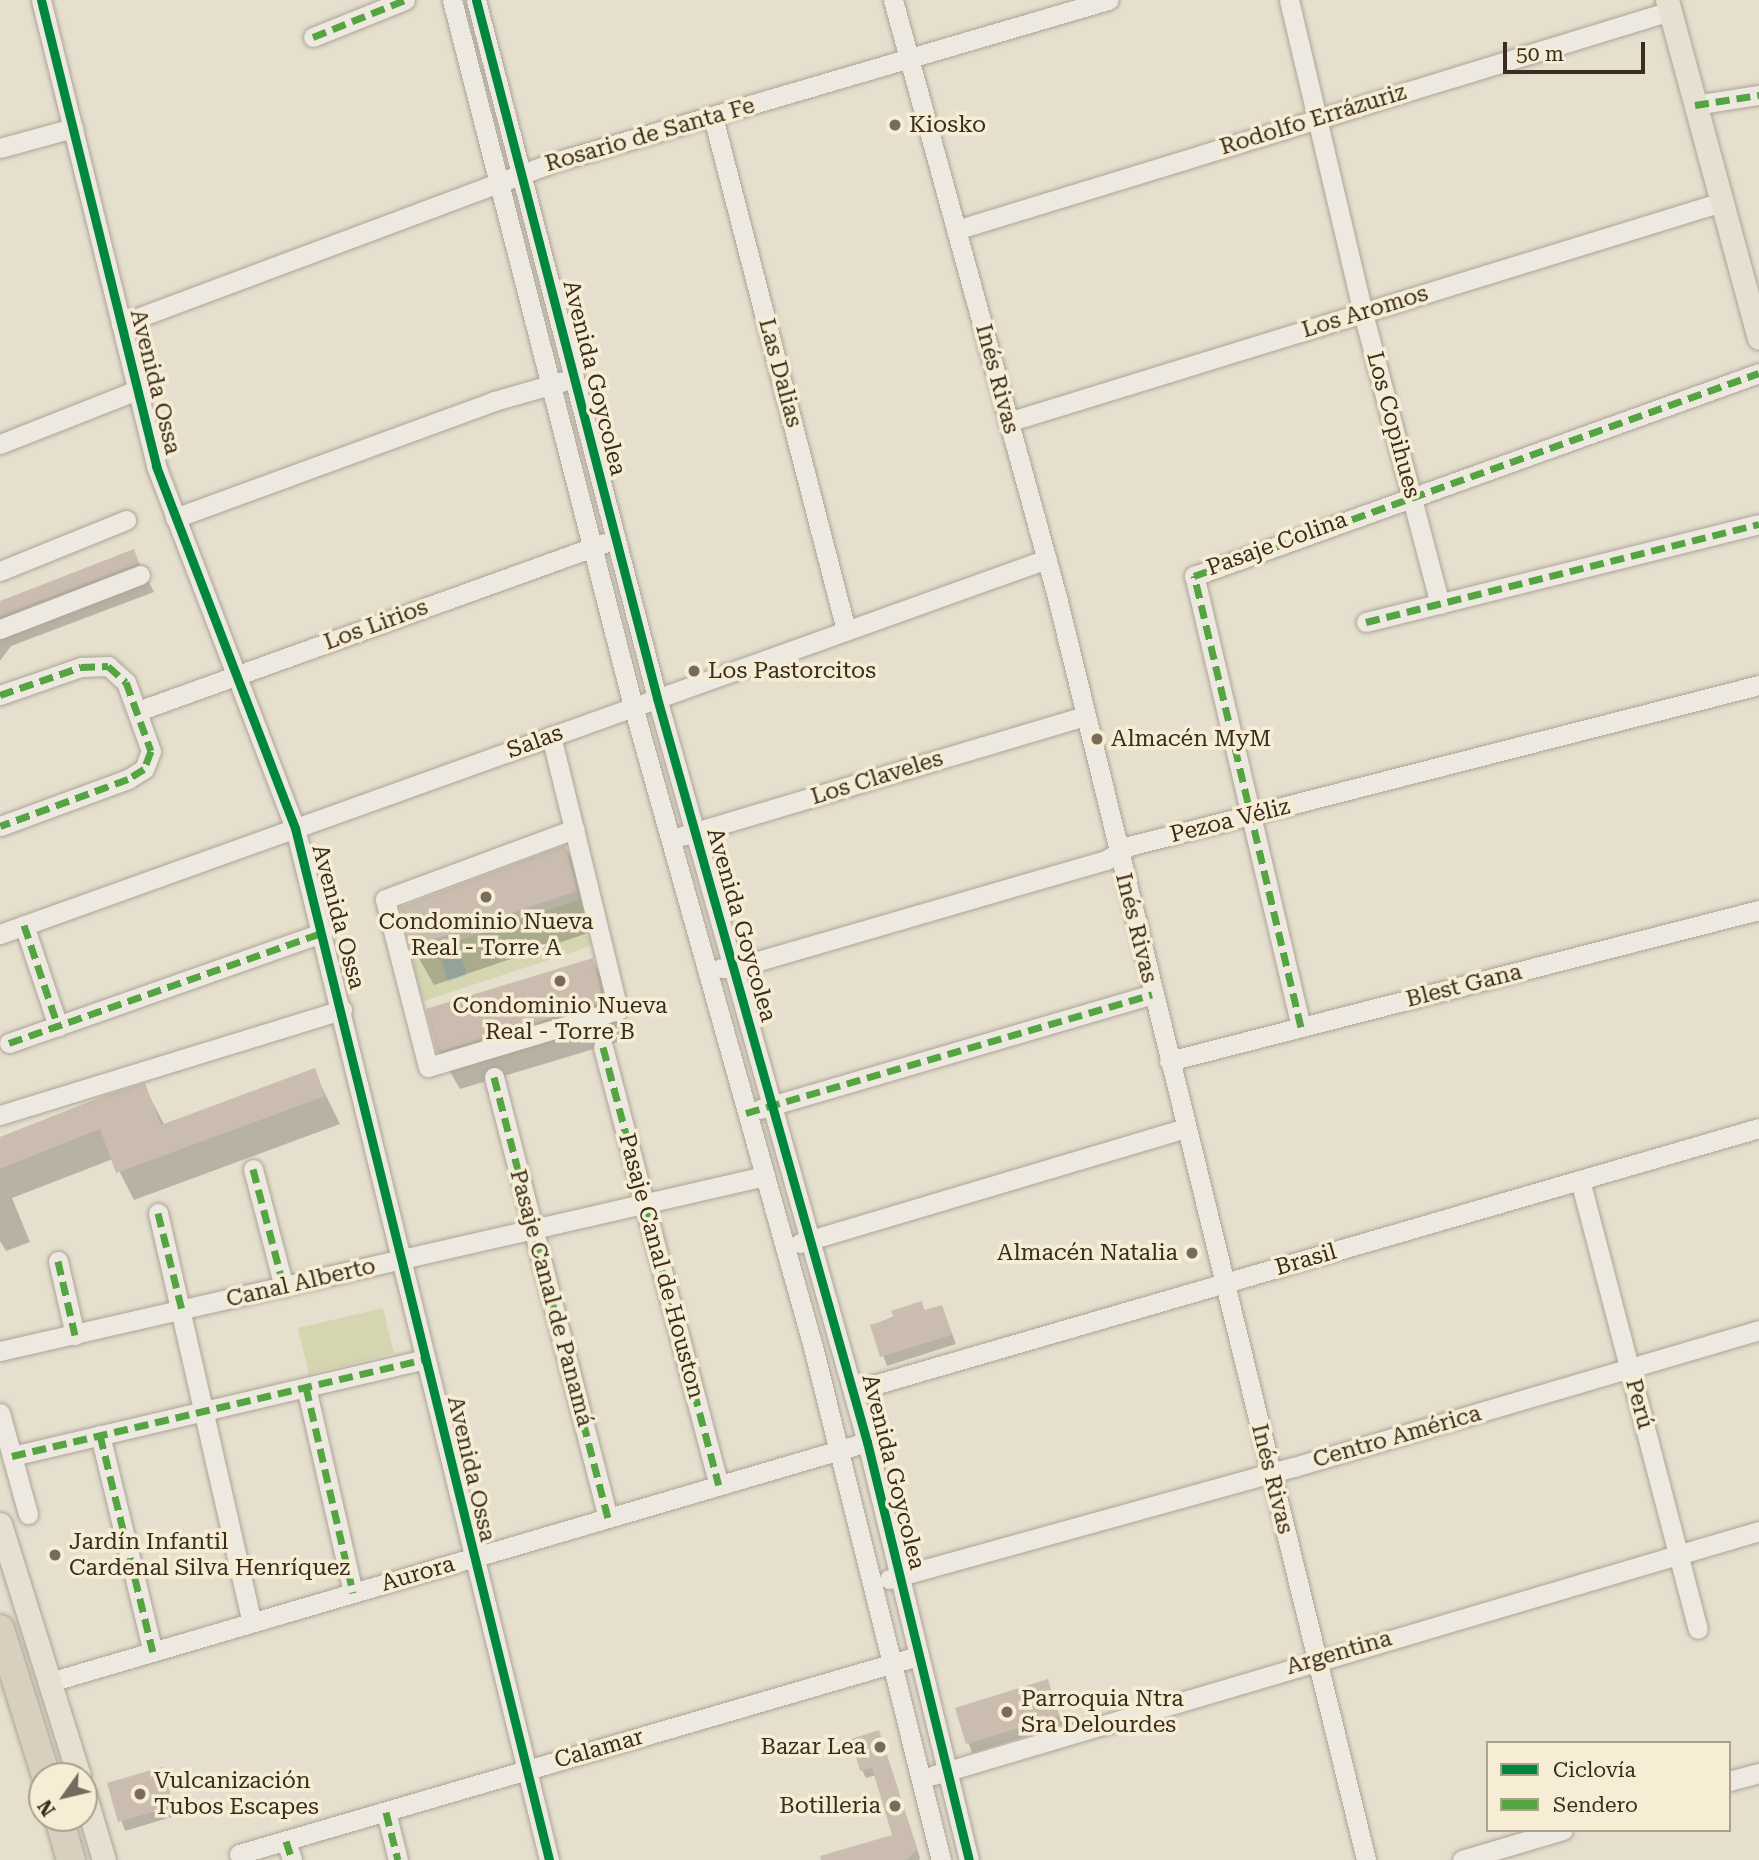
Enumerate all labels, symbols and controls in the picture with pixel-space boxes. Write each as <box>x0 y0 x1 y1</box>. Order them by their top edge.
scale bar <box>1507 28 1649 72</box>
text: 50 m <box>1516 42 1564 66</box>
street label: Rodolfo Errázuriz <box>1217 79 1409 161</box>
street label: Rosario de Santa Fe <box>542 92 758 178</box>
place label: Kiosko <box>909 111 986 139</box>
marker: Kiosko <box>887 117 903 133</box>
street label: Avenida Goycolea <box>556 277 632 479</box>
street label: Los Aromos <box>1298 280 1432 344</box>
street label: Avenida Ossa <box>124 307 186 457</box>
street label: Las Dalias <box>752 315 808 431</box>
street label: Inés Rivas <box>969 321 1025 437</box>
street label: Los Copihues <box>1360 349 1426 501</box>
street label: Pasaje Colina <box>1203 506 1351 582</box>
street label: Los Lirios <box>320 593 432 657</box>
place label: Los Pastorcitos <box>708 657 876 685</box>
marker: Los Pastorcitos <box>686 663 702 679</box>
street label: Salas <box>503 719 567 765</box>
place label: Almacén MyM <box>1111 725 1271 753</box>
marker: Almacén MyM <box>1089 731 1105 747</box>
street label: Los Claveles <box>808 745 946 811</box>
street label: Pezoa Véliz <box>1167 793 1293 849</box>
street label: Avenida Goycolea <box>700 825 782 1025</box>
street label: Avenida Ossa <box>305 842 371 992</box>
street label: Inés Rivas <box>1109 870 1163 986</box>
marker: Condominio Nueva Real - Torre A <box>478 889 494 905</box>
place label: Condominio Nueva Real - Torre A <box>378 908 594 962</box>
street label: Blest Gana <box>1403 958 1525 1014</box>
marker: Condominio Nueva Real - Torre B <box>552 973 568 989</box>
place label: Condominio Nueva Real - Torre B <box>452 992 668 1046</box>
street label: Pasaje Canal de Houston <box>612 1130 710 1402</box>
street label: Pasaje Canal de Panamá <box>503 1166 599 1430</box>
street label: Brasil <box>1272 1238 1340 1282</box>
place label: Almacén Natalia <box>997 1239 1178 1267</box>
marker: Almacén Natalia <box>1184 1245 1200 1261</box>
street label: Canal Alberto <box>224 1252 378 1314</box>
street label: Avenida Goycolea <box>855 1371 931 1573</box>
street label: Perú <box>1619 1376 1659 1432</box>
street label: Avenida Ossa <box>441 1394 501 1544</box>
street label: Centro América <box>1310 1400 1484 1474</box>
street label: Inés Rivas <box>1245 1421 1299 1537</box>
place label: Jardín Infantil Cardenal Silva Henríquez <box>69 1528 350 1582</box>
marker: Jardín Infantil Cardenal Silva Henríquez <box>47 1547 63 1563</box>
street label: Aurora <box>378 1550 458 1598</box>
street label: Argentina <box>1283 1625 1395 1681</box>
place label: Parroquia Ntra Sra Delourdes <box>1021 1685 1184 1739</box>
marker: Parroquia Ntra Sra Delourdes <box>999 1704 1015 1720</box>
street label: Calamar <box>551 1723 647 1775</box>
place label: Bazar Lea <box>760 1733 866 1761</box>
marker: Bazar Lea <box>872 1739 888 1755</box>
legend <box>1486 1741 1731 1832</box>
text: Ciclovía <box>1553 1758 1636 1782</box>
north arrow <box>28 1762 98 1832</box>
place label: Vulcanización Tubos Escapes <box>154 1767 319 1821</box>
marker: Vulcanización Tubos Escapes <box>132 1786 148 1802</box>
place label: Botilleria <box>779 1792 881 1820</box>
text: Sendero <box>1553 1793 1638 1817</box>
text: N <box>33 1795 60 1820</box>
marker: Botilleria <box>887 1798 903 1814</box>

